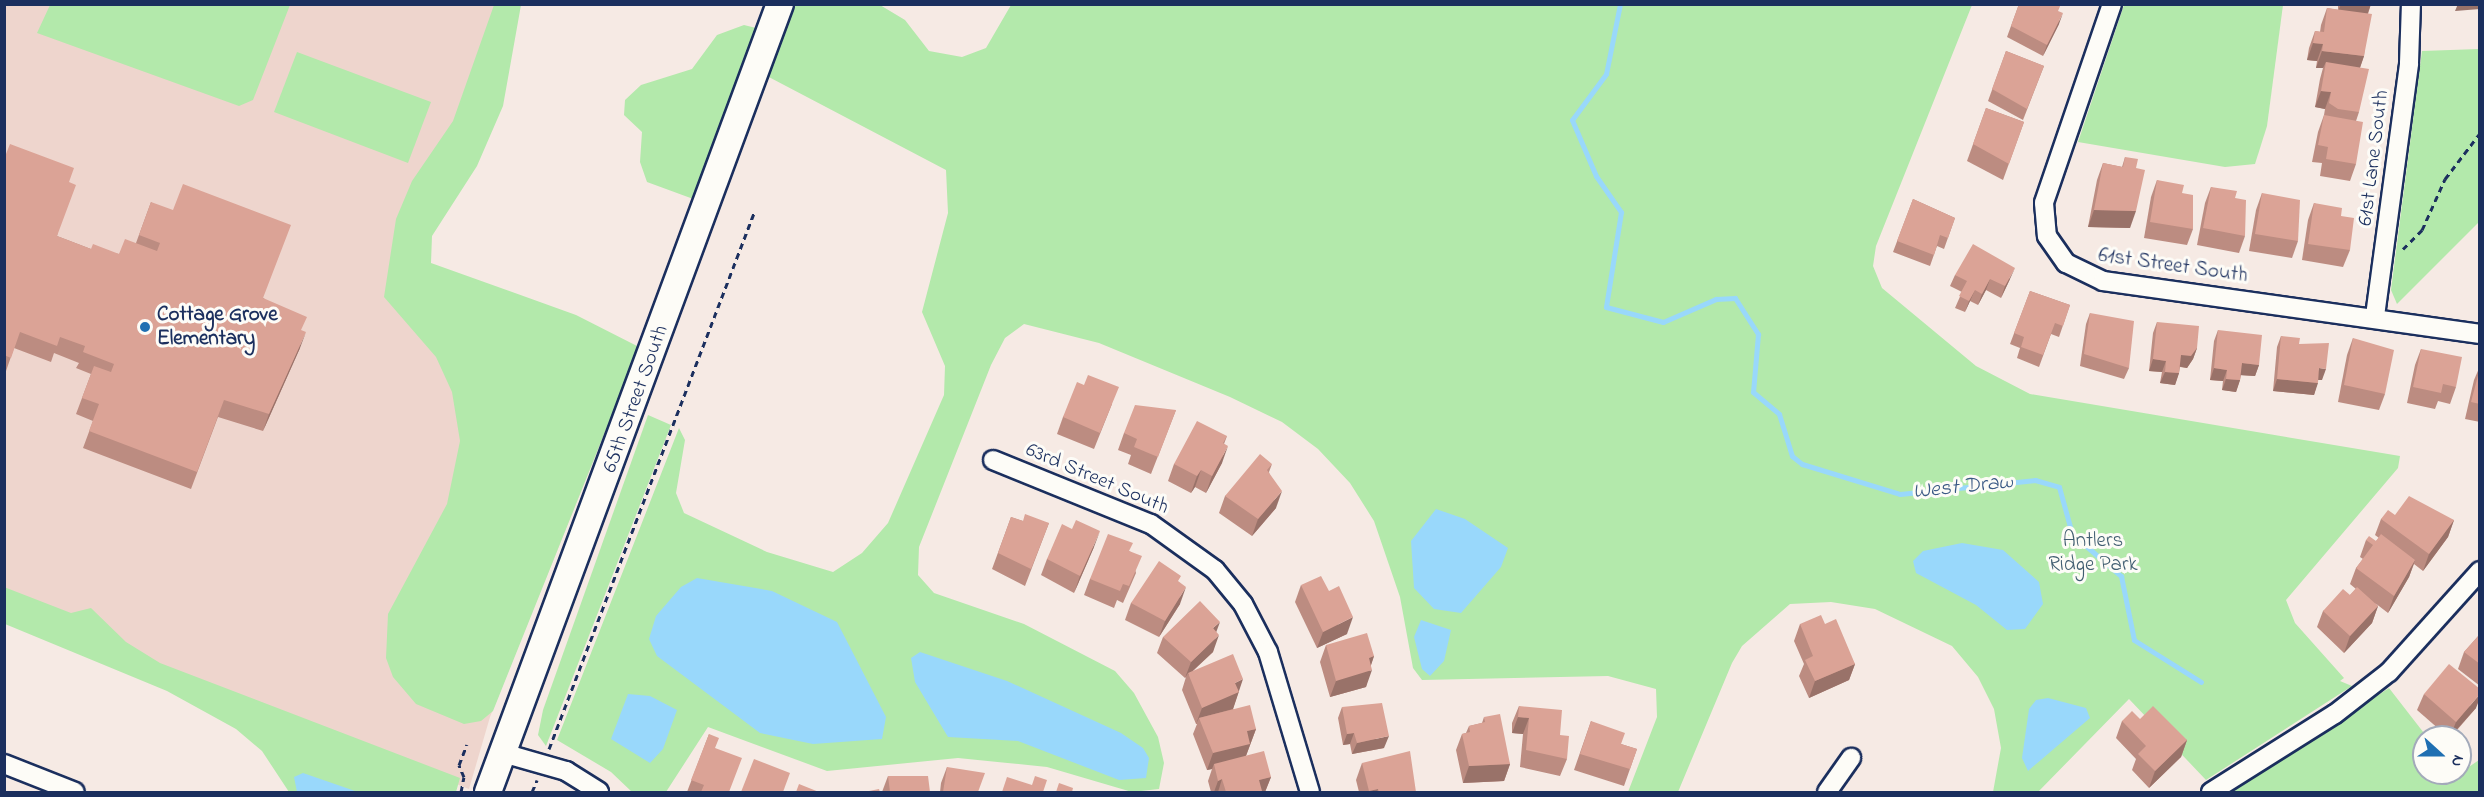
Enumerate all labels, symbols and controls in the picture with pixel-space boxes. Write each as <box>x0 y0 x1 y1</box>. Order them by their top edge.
street label: 61st Lane South <box>2353 89 2395 227</box>
street label: 61st Street South <box>2097 243 2249 289</box>
place label: Cottage Grove Elementary <box>157 302 278 352</box>
marker: Cottage Grove Elementary <box>138 320 152 334</box>
street label: 65th Street South <box>598 322 674 476</box>
street label: 63rd Street South <box>1022 438 1172 520</box>
water label: West Draw <box>1912 470 2014 506</box>
park label: Antlers Ridge Park <box>2048 528 2138 578</box>
north arrow <box>2412 725 2472 785</box>
text: N <box>2444 751 2470 770</box>

